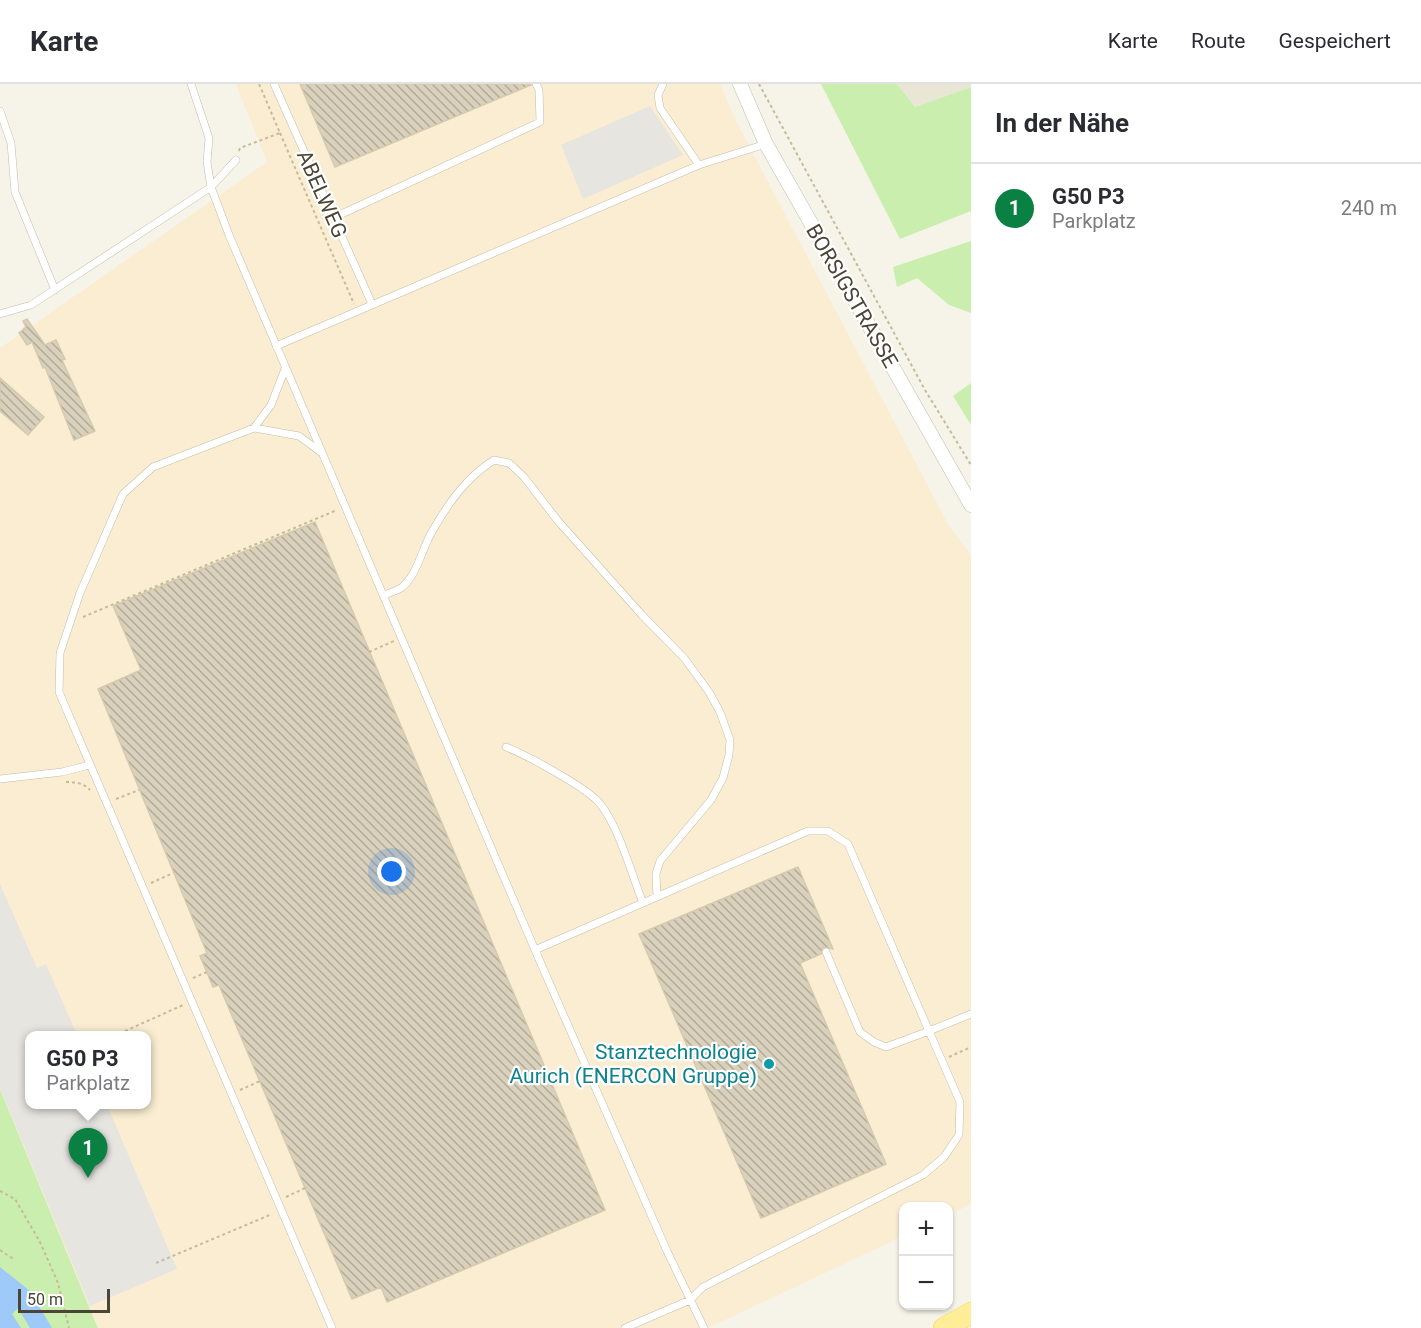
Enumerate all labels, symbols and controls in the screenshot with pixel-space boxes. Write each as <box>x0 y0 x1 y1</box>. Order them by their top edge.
text: Karte <box>30 25 98 58</box>
text: Karte <box>1108 29 1158 53</box>
text: Route <box>1191 29 1245 53</box>
text: Gespeichert <box>1278 29 1391 53</box>
text: In der Nähe <box>995 108 1129 138</box>
street label: ABELWEG <box>292 146 352 242</box>
text: G50 P3 <box>1052 184 1125 209</box>
text: 1 <box>1009 196 1020 220</box>
text: 240 m <box>1341 196 1397 220</box>
text: Parkplatz <box>1052 209 1136 233</box>
street label: BORSIGSTRASSE <box>801 220 903 372</box>
your location <box>377 857 406 886</box>
popup <box>25 1031 151 1109</box>
place label: Stanztechnologie Aurich (ENERCON Gruppe) <box>510 1040 757 1088</box>
text: G50 P3 <box>46 1046 119 1071</box>
marker: Stanztechnologie Aurich (ENERCON Gruppe) <box>762 1057 776 1071</box>
text: Parkplatz <box>46 1071 130 1095</box>
pin: 1 <box>68 1128 107 1178</box>
map controls <box>899 1202 953 1310</box>
button: + <box>899 1202 953 1256</box>
button: − <box>899 1256 953 1310</box>
scale bar <box>18 1286 110 1314</box>
text: 50 m <box>27 1290 63 1309</box>

